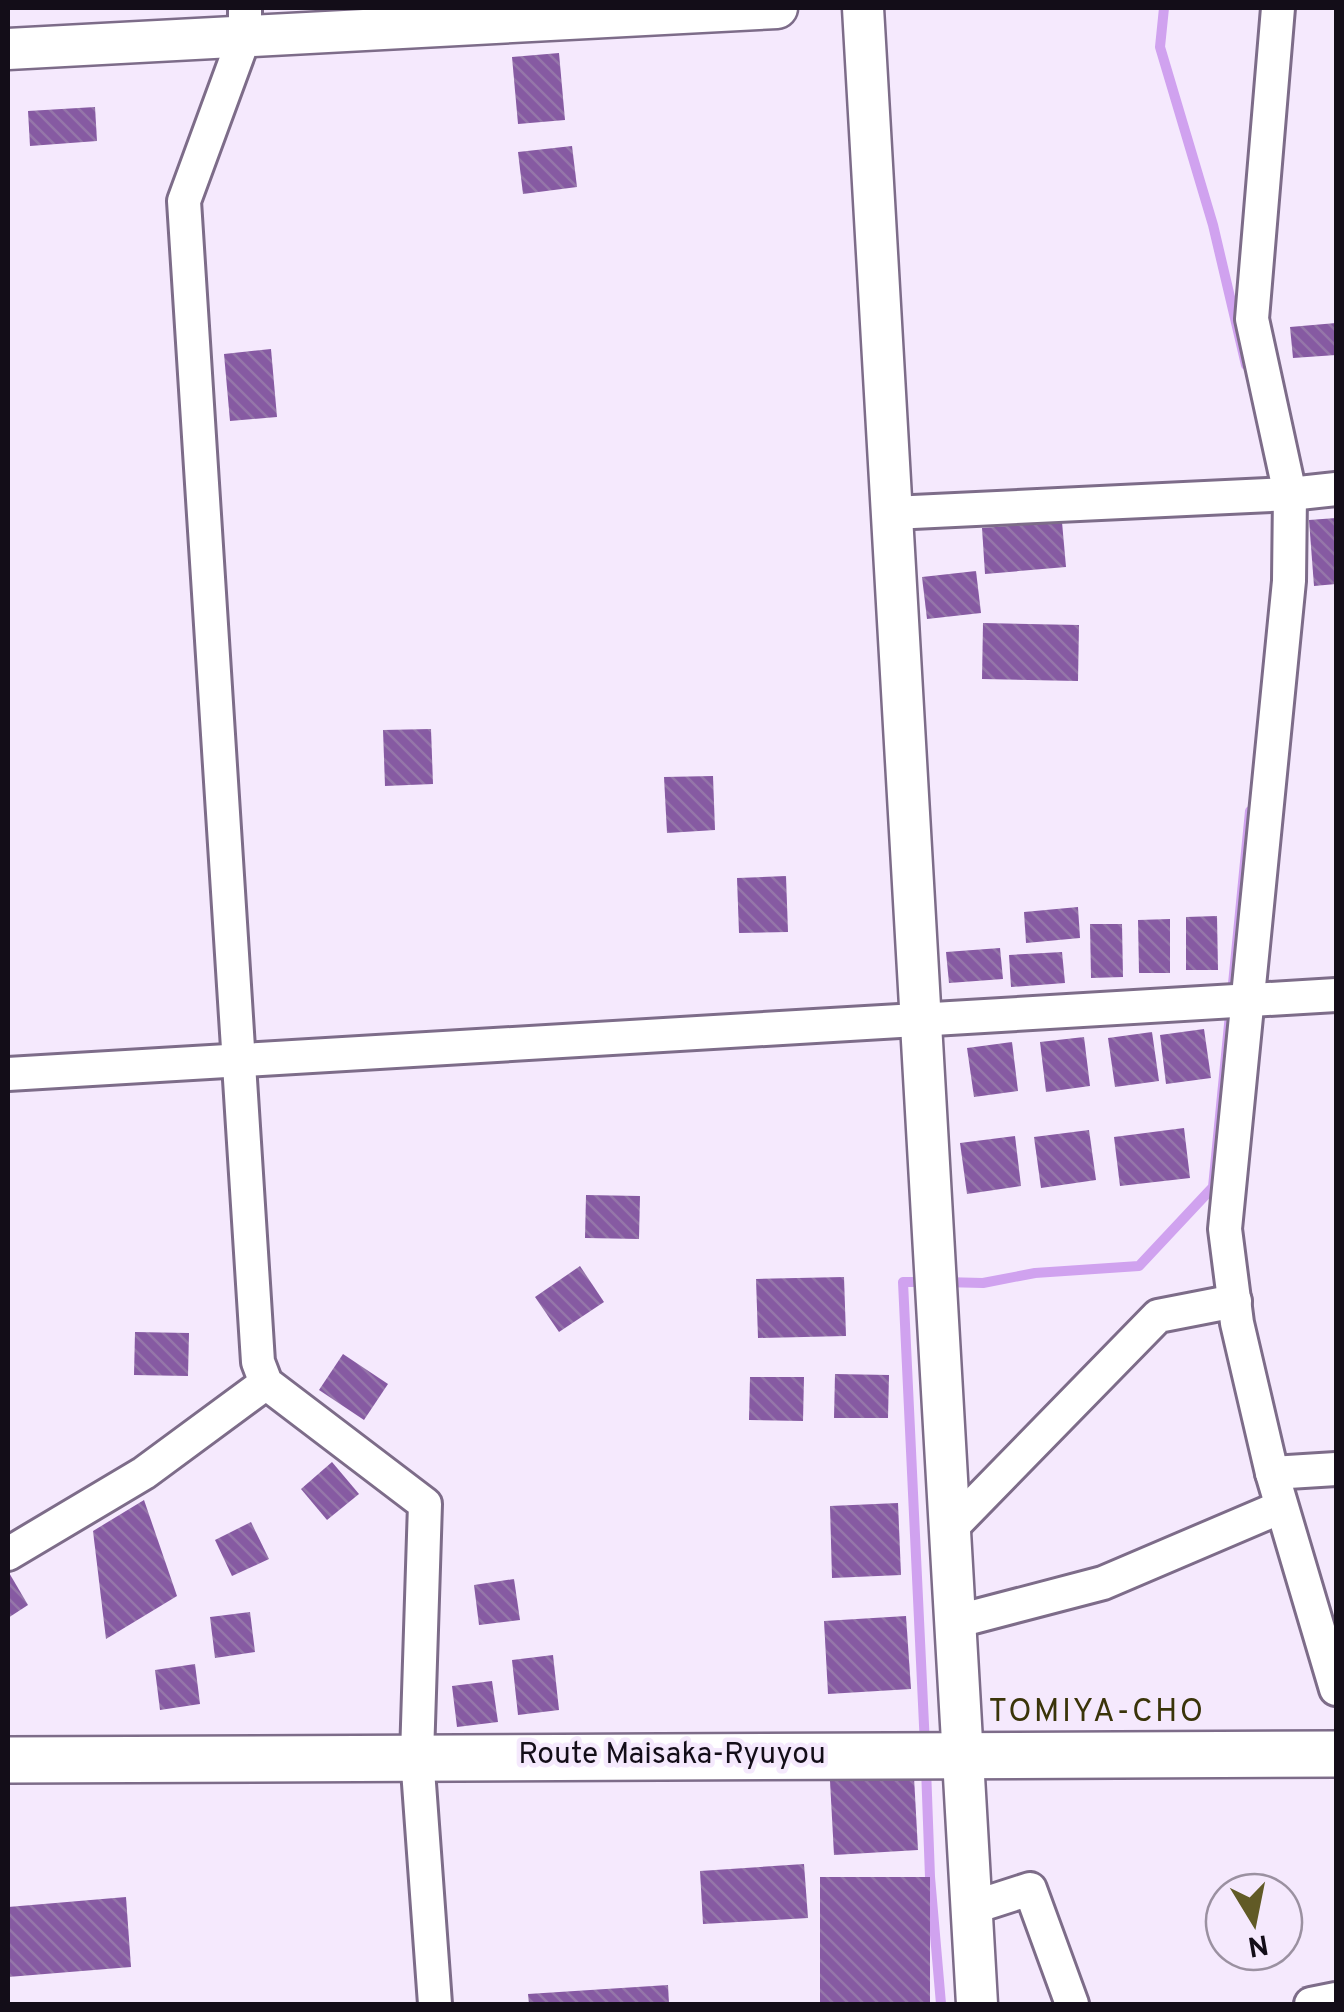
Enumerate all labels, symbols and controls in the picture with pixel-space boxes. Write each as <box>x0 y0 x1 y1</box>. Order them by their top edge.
district label: TOMIYA-CHO <box>988 1693 1206 1733</box>
street label: Route Maisaka-Ryuyou <box>518 1737 826 1774</box>
north arrow <box>1204 1872 1304 1972</box>
text: N <box>1245 1924 1271 1963</box>

